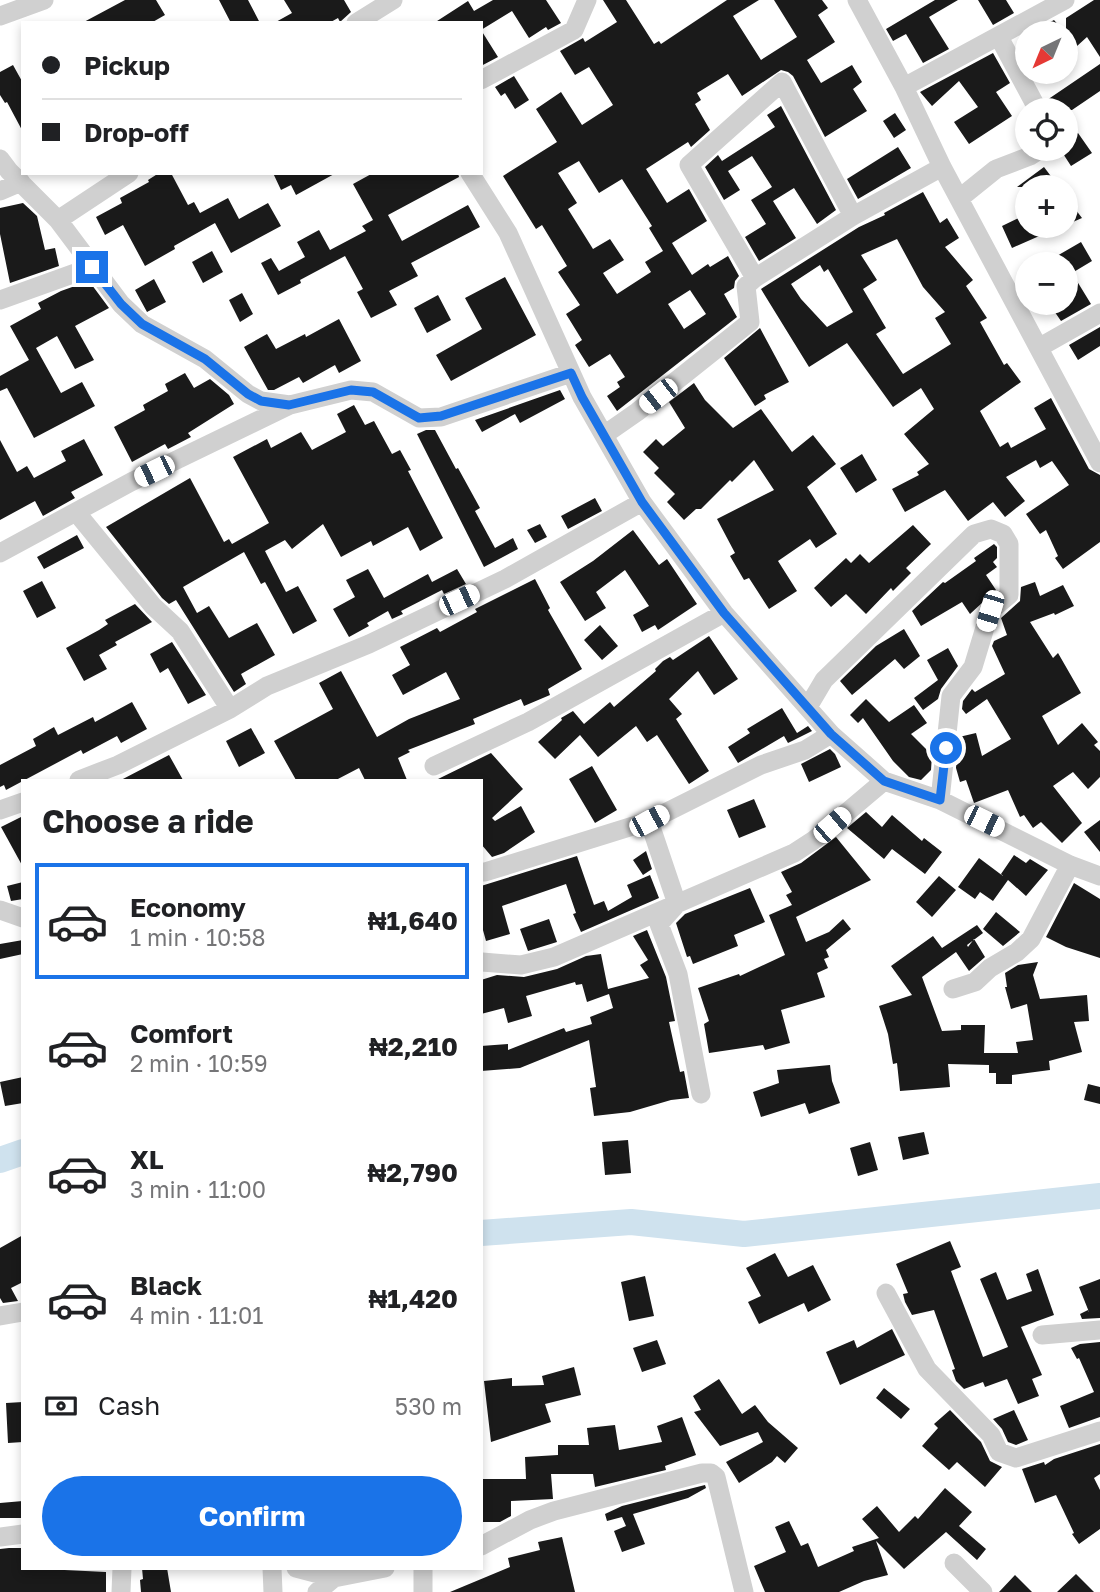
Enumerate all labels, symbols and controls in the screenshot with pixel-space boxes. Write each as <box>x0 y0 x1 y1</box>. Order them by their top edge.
north arrow <box>1015 21 1078 84</box>
map controls <box>1015 21 1078 315</box>
text: Pickup <box>84 50 170 81</box>
button: locate <box>1015 98 1078 161</box>
text: Drop-off <box>84 117 189 148</box>
button: + <box>1015 175 1078 238</box>
route end <box>76 251 108 283</box>
button: − <box>1015 252 1078 315</box>
car <box>635 375 682 417</box>
car <box>131 452 178 490</box>
car <box>436 582 483 618</box>
car <box>974 588 1007 634</box>
route start <box>930 732 962 764</box>
text: Choose a ride <box>42 802 254 840</box>
car <box>626 802 673 840</box>
car <box>961 802 1008 840</box>
car <box>810 803 855 847</box>
icon: car <box>46 890 109 953</box>
text: Economy <box>130 892 246 923</box>
text: ₦1,640 <box>368 905 458 936</box>
text: 1 min · 10:58 <box>130 923 266 951</box>
icon: car <box>46 1016 109 1079</box>
text: Comfort <box>130 1018 233 1049</box>
text: ₦2,210 <box>369 1031 458 1062</box>
text: 2 min · 10:59 <box>130 1049 268 1077</box>
icon: car <box>46 1142 109 1205</box>
text: XL <box>130 1144 164 1175</box>
text: ₦2,790 <box>367 1157 458 1188</box>
text: 3 min · 11:00 <box>130 1175 266 1203</box>
icon: car <box>46 1268 109 1331</box>
text: Black <box>130 1270 202 1301</box>
text: ₦1,420 <box>369 1283 458 1314</box>
text: 4 min · 11:01 <box>130 1301 263 1329</box>
icon: cash <box>42 1387 80 1425</box>
text: Cash <box>98 1390 160 1421</box>
text: 530 m <box>395 1392 462 1420</box>
button: Confirm <box>42 1476 462 1556</box>

